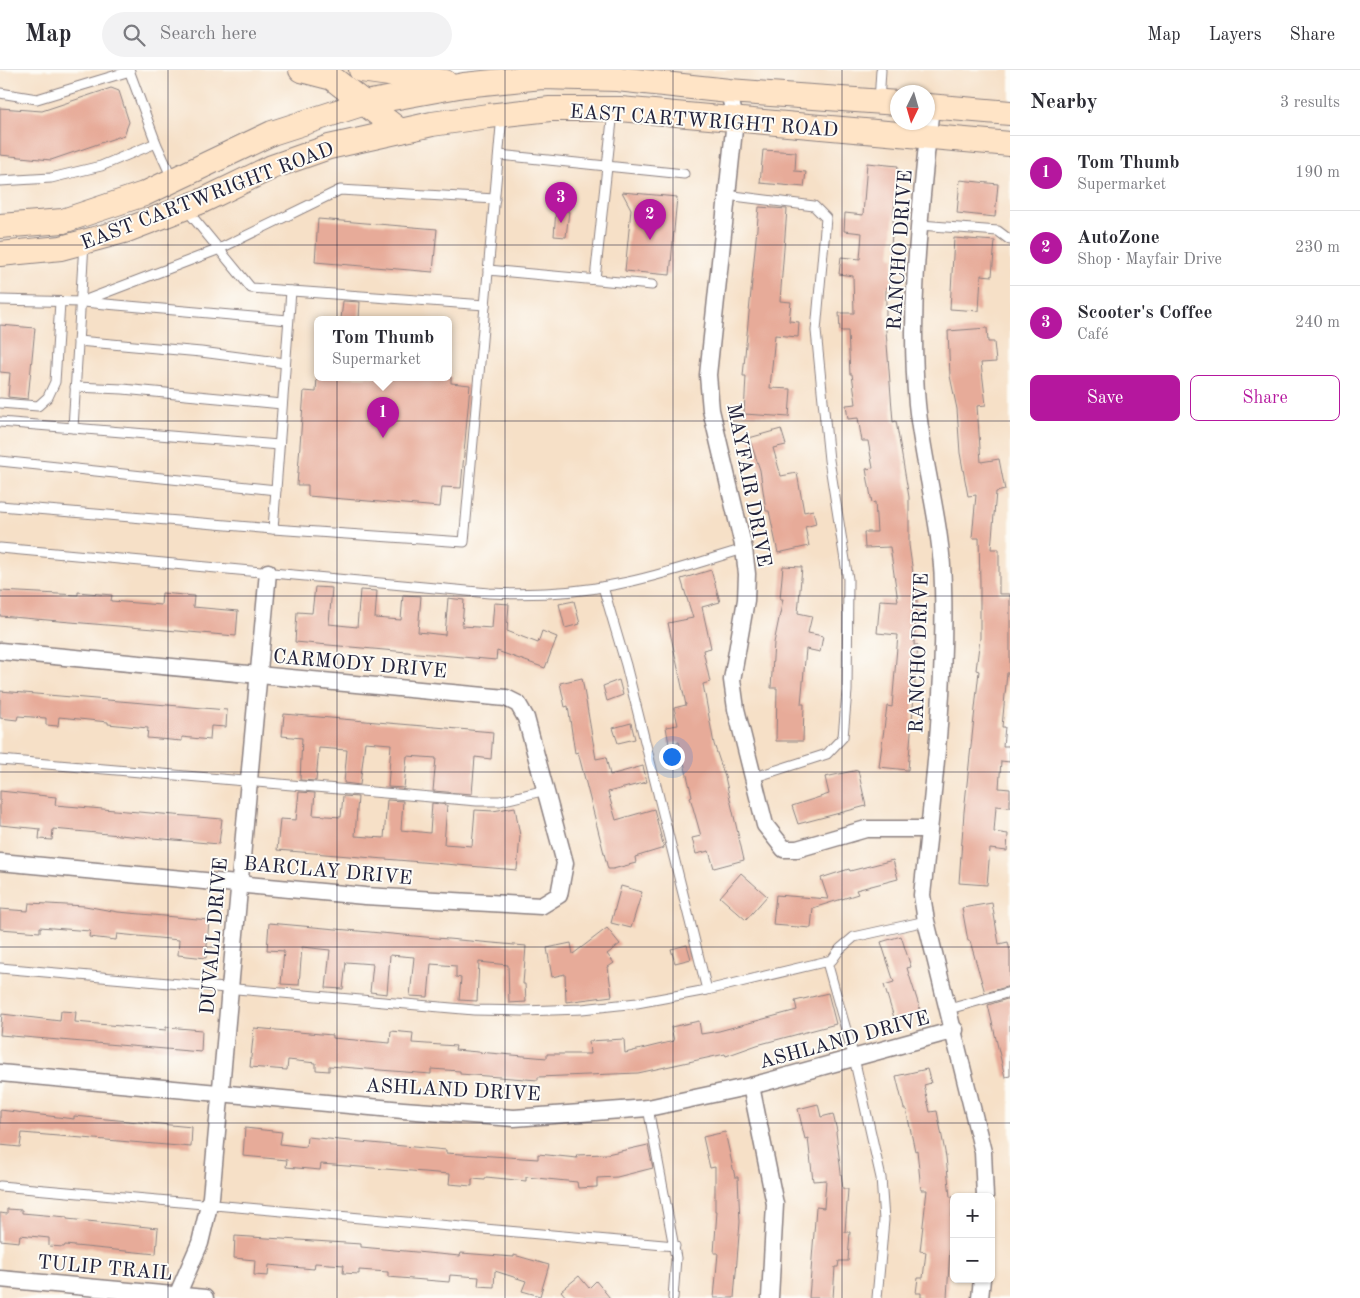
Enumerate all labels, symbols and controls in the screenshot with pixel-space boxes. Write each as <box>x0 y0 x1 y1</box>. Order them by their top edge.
search box <box>102 12 452 57</box>
icon: search <box>120 21 148 49</box>
text: Map <box>25 23 72 47</box>
text: Search here <box>160 25 257 44</box>
text: Map <box>1147 26 1181 44</box>
text: Layers <box>1209 26 1261 44</box>
text: Share <box>1289 26 1335 44</box>
north arrow <box>890 85 935 130</box>
text: Nearby <box>1030 92 1098 113</box>
text: 3 results <box>1280 95 1340 111</box>
street label: EAST CARTWRIGHT ROAD <box>569 103 839 141</box>
street label: EAST CARTWRIGHT ROAD <box>78 139 337 254</box>
text: Tom Thumb <box>1077 154 1179 173</box>
text: 1 <box>1041 165 1051 181</box>
text: 190 m <box>1295 165 1340 181</box>
street label: RANCHO DRIVE <box>885 169 917 331</box>
text: Supermarket <box>1077 177 1166 193</box>
pin: 3 <box>545 182 577 223</box>
pin: 2 <box>634 199 666 240</box>
text: AutoZone <box>1077 229 1160 248</box>
text: 2 <box>1041 240 1051 256</box>
text: 230 m <box>1295 240 1340 256</box>
text: Shop · Mayfair Drive <box>1077 252 1222 268</box>
text: Scooter's Coffee <box>1077 304 1212 323</box>
text: 3 <box>1041 315 1051 331</box>
text: 240 m <box>1295 315 1340 331</box>
popup <box>314 316 452 381</box>
text: Café <box>1077 327 1108 343</box>
text: Tom Thumb <box>332 329 434 348</box>
text: Supermarket <box>332 352 421 368</box>
button: Save <box>1030 375 1180 421</box>
button: Share <box>1190 375 1340 421</box>
pin: 1 <box>367 397 399 438</box>
street label: MAYFAIR DRIVE <box>722 402 774 569</box>
street label: RANCHO DRIVE <box>907 572 933 734</box>
street label: CARMODY DRIVE <box>272 647 448 683</box>
your location <box>659 744 685 770</box>
street label: BARCLAY DRIVE <box>243 855 413 889</box>
street label: DUVALL DRIVE <box>198 857 232 1016</box>
street label: ASHLAND DRIVE <box>757 1009 932 1073</box>
street label: ASHLAND DRIVE <box>365 1076 541 1106</box>
map controls <box>950 1193 995 1283</box>
button: + <box>950 1193 995 1238</box>
button: − <box>950 1238 995 1283</box>
street label: TULIP TRAIL <box>36 1253 173 1285</box>

